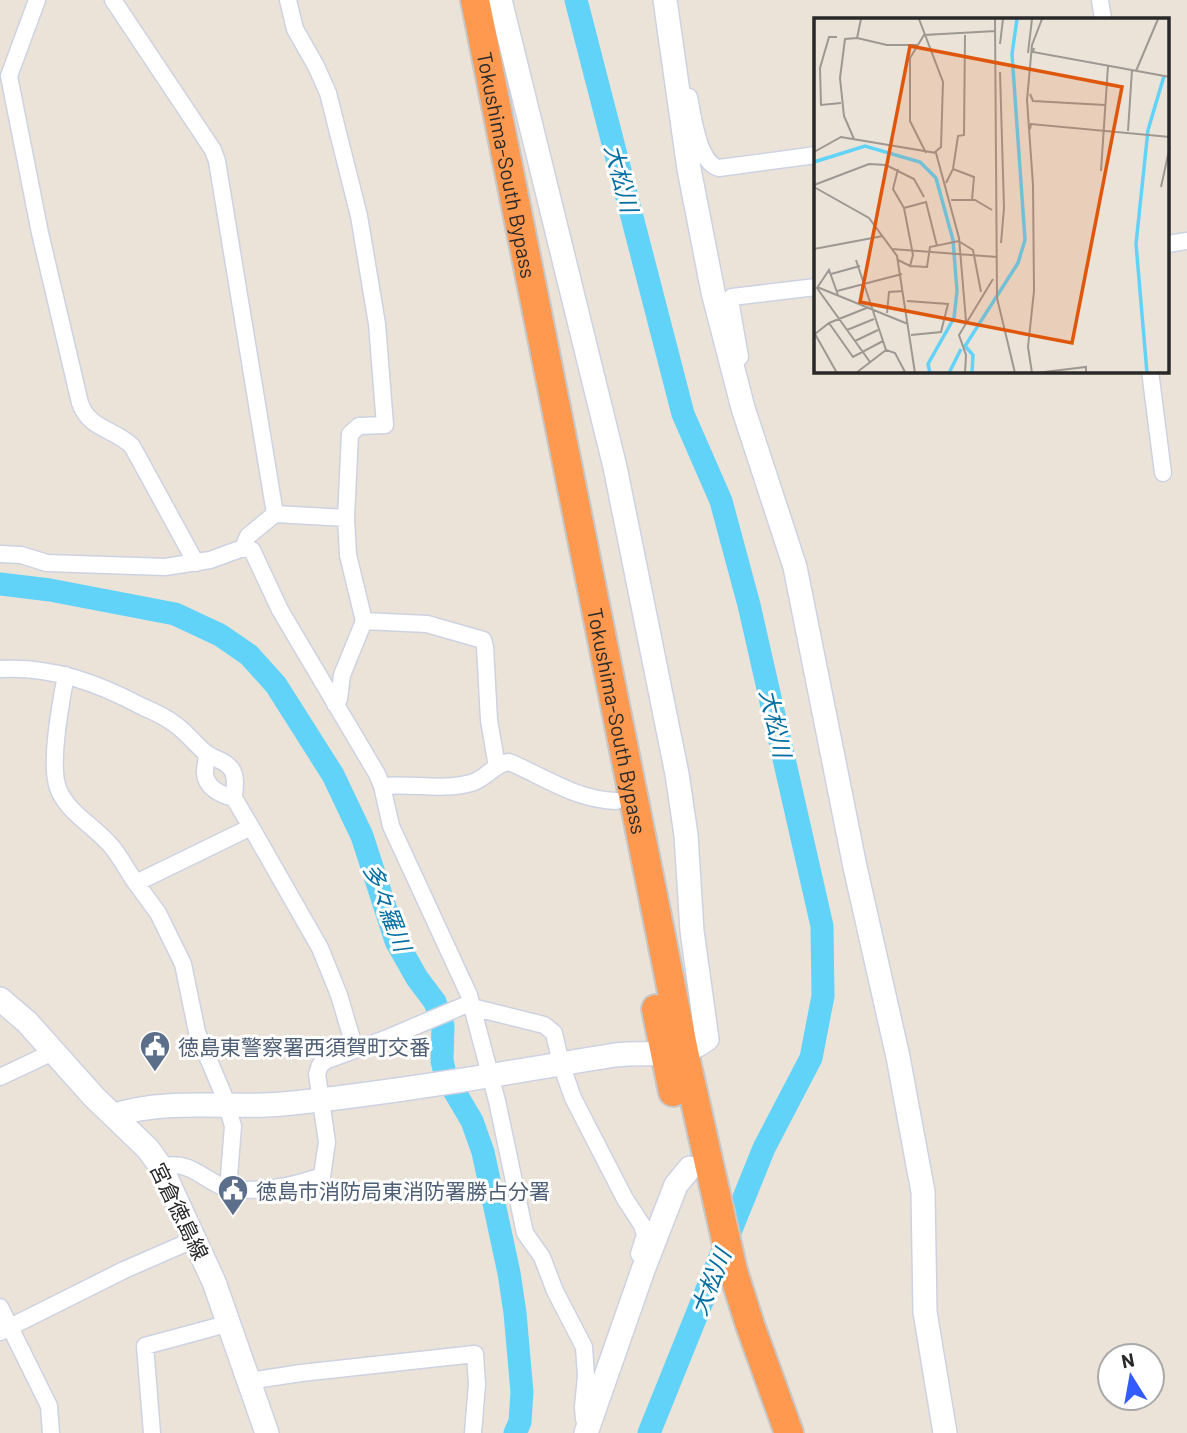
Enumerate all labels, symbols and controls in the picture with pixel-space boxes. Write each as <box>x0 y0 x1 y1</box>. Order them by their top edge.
inset map <box>814 18 1170 373</box>
street label: Tokushima-South Bypass <box>473 50 542 280</box>
water label: 大松川 <box>600 141 645 218</box>
street label: Tokushima-South Bypass <box>584 606 653 836</box>
water label: 大松川 <box>755 686 798 763</box>
water label: 多々羅川 <box>358 859 419 958</box>
public building icon: 徳島東警察署西須賀町交番 <box>138 1029 172 1073</box>
place label: 徳島東警察署西須賀町交番 <box>178 1034 430 1059</box>
street label: 宮倉徳島線 <box>146 1158 214 1264</box>
public building icon: 徳島市消防局東消防署勝占分署 <box>216 1173 250 1217</box>
place label: 徳島市消防局東消防署勝占分署 <box>256 1178 550 1203</box>
water label: 大松川 <box>684 1242 737 1319</box>
north arrow <box>1096 1342 1166 1412</box>
text: N <box>1119 1347 1136 1372</box>

